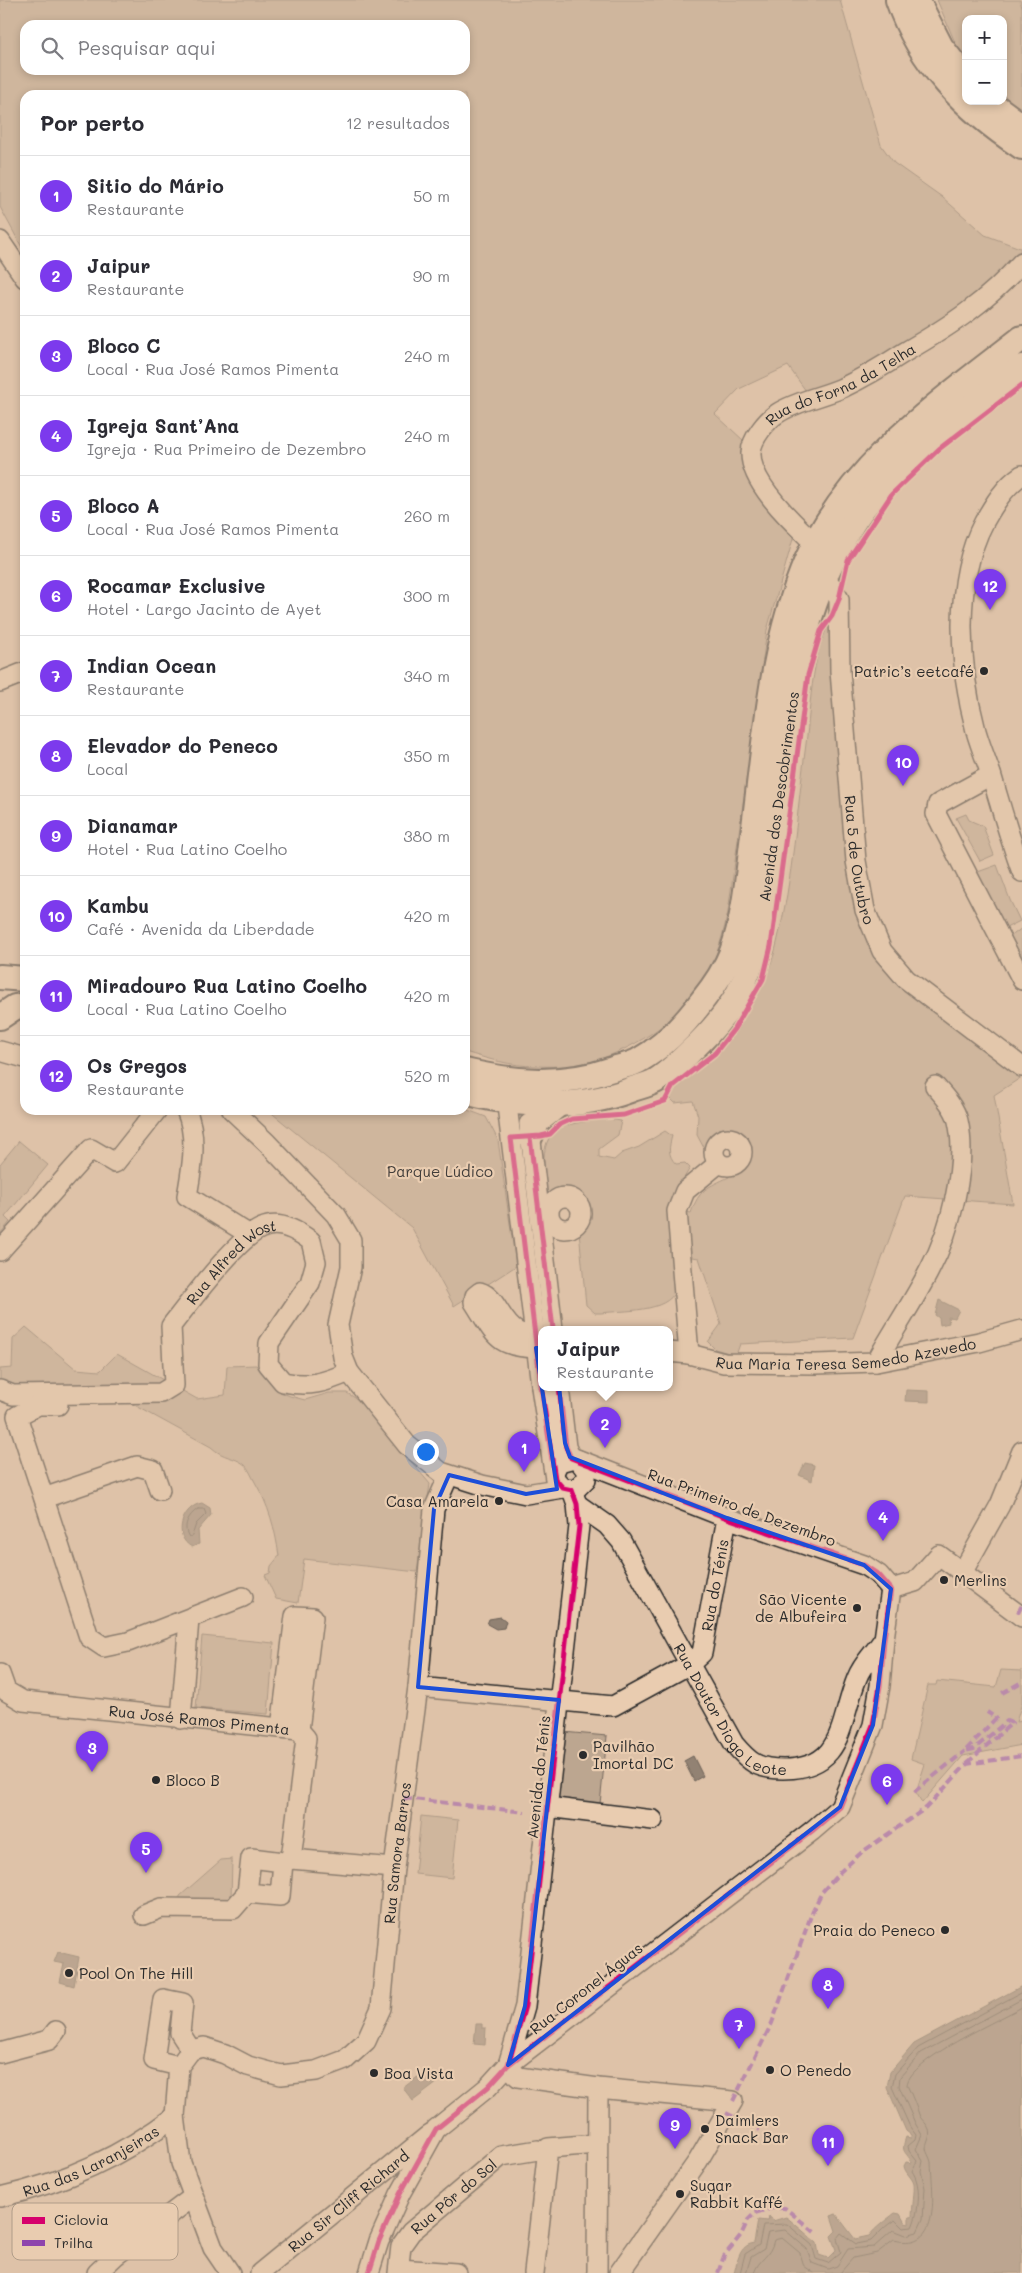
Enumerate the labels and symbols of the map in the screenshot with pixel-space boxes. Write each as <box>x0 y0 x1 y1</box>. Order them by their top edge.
street label: Rua do Forna da Telha <box>761 338 919 429</box>
pin: 12 <box>974 569 1006 610</box>
place label: Patric’s eetcafé <box>854 661 974 681</box>
marker: Patric’s eetcafé <box>978 665 990 677</box>
street label: Avenida dos Descobrimentos <box>754 690 803 903</box>
pin: 10 <box>887 745 919 786</box>
street label: Rua 5 de Outubro <box>841 795 880 927</box>
park label: Parque Lúdico <box>387 1161 493 1181</box>
street label: Rua Alfred Wost <box>182 1215 277 1309</box>
street label: Rua Maria Teresa Semedo Azevedo <box>714 1333 978 1374</box>
pin: 2 <box>589 1407 621 1448</box>
pin: 1 <box>508 1431 540 1472</box>
your location <box>413 1439 439 1465</box>
street label: Rua Primeiro de Dezembro <box>645 1464 839 1550</box>
place label: Casa Amarela <box>386 1491 489 1511</box>
marker: Casa Amarela <box>493 1495 505 1507</box>
pin: 4 <box>867 1500 899 1541</box>
street label: Rua do Ténis <box>696 1537 733 1633</box>
place label: Merlins <box>954 1570 1007 1590</box>
marker: Merlins <box>938 1574 950 1586</box>
place label: São Vicente de Albufeira <box>755 1589 847 1626</box>
marker: São Vicente de Albufeira <box>851 1602 863 1614</box>
street label: Rua Doutor Diogo Leote <box>670 1640 787 1779</box>
street label: Rua José Ramos Pimenta <box>108 1700 291 1739</box>
street label: Avenida do Ténis <box>522 1714 554 1840</box>
pin: 3 <box>76 1731 108 1772</box>
place label: Pavilhão Imortal DC <box>593 1736 674 1773</box>
marker: Pavilhão Imortal DC <box>577 1749 589 1761</box>
pin: 6 <box>871 1764 903 1805</box>
place label: Bloco B <box>166 1770 220 1790</box>
marker: Bloco B <box>150 1774 162 1786</box>
street label: Rua Samora Barros <box>379 1781 415 1925</box>
pin: 5 <box>130 1832 162 1873</box>
place label: Praia do Peneco <box>813 1920 935 1940</box>
marker: Praia do Peneco <box>939 1924 951 1936</box>
street label: Rua Coronel Águas <box>525 1938 647 2038</box>
place label: Pool On The Hill <box>79 1963 193 1983</box>
marker: Pool On The Hill <box>63 1967 75 1979</box>
pin: 8 <box>812 1968 844 2009</box>
pin: 7 <box>723 2008 755 2049</box>
place label: O Penedo <box>780 2060 851 2080</box>
place label: Boa Vista <box>384 2063 454 2083</box>
marker: O Penedo <box>764 2064 776 2076</box>
marker: Boa Vista <box>368 2067 380 2079</box>
pin: 9 <box>659 2108 691 2149</box>
place label: Daimlers Snack Bar <box>715 2110 789 2147</box>
street label: Rua das Laranjeiras <box>20 2121 163 2201</box>
marker: Daimlers Snack Bar <box>699 2123 711 2135</box>
pin: 11 <box>812 2125 844 2166</box>
street label: Rua Sir Cliff Richard <box>284 2145 413 2256</box>
street label: Rua Pôr do Sol <box>406 2154 501 2238</box>
place label: Sugar Rabbit Kaffé <box>690 2175 783 2212</box>
marker: Sugar Rabbit Kaffé <box>674 2188 686 2200</box>
legend <box>12 2203 178 2260</box>
text: Ciclovia <box>54 2210 109 2229</box>
text: Trilha <box>54 2233 93 2252</box>

